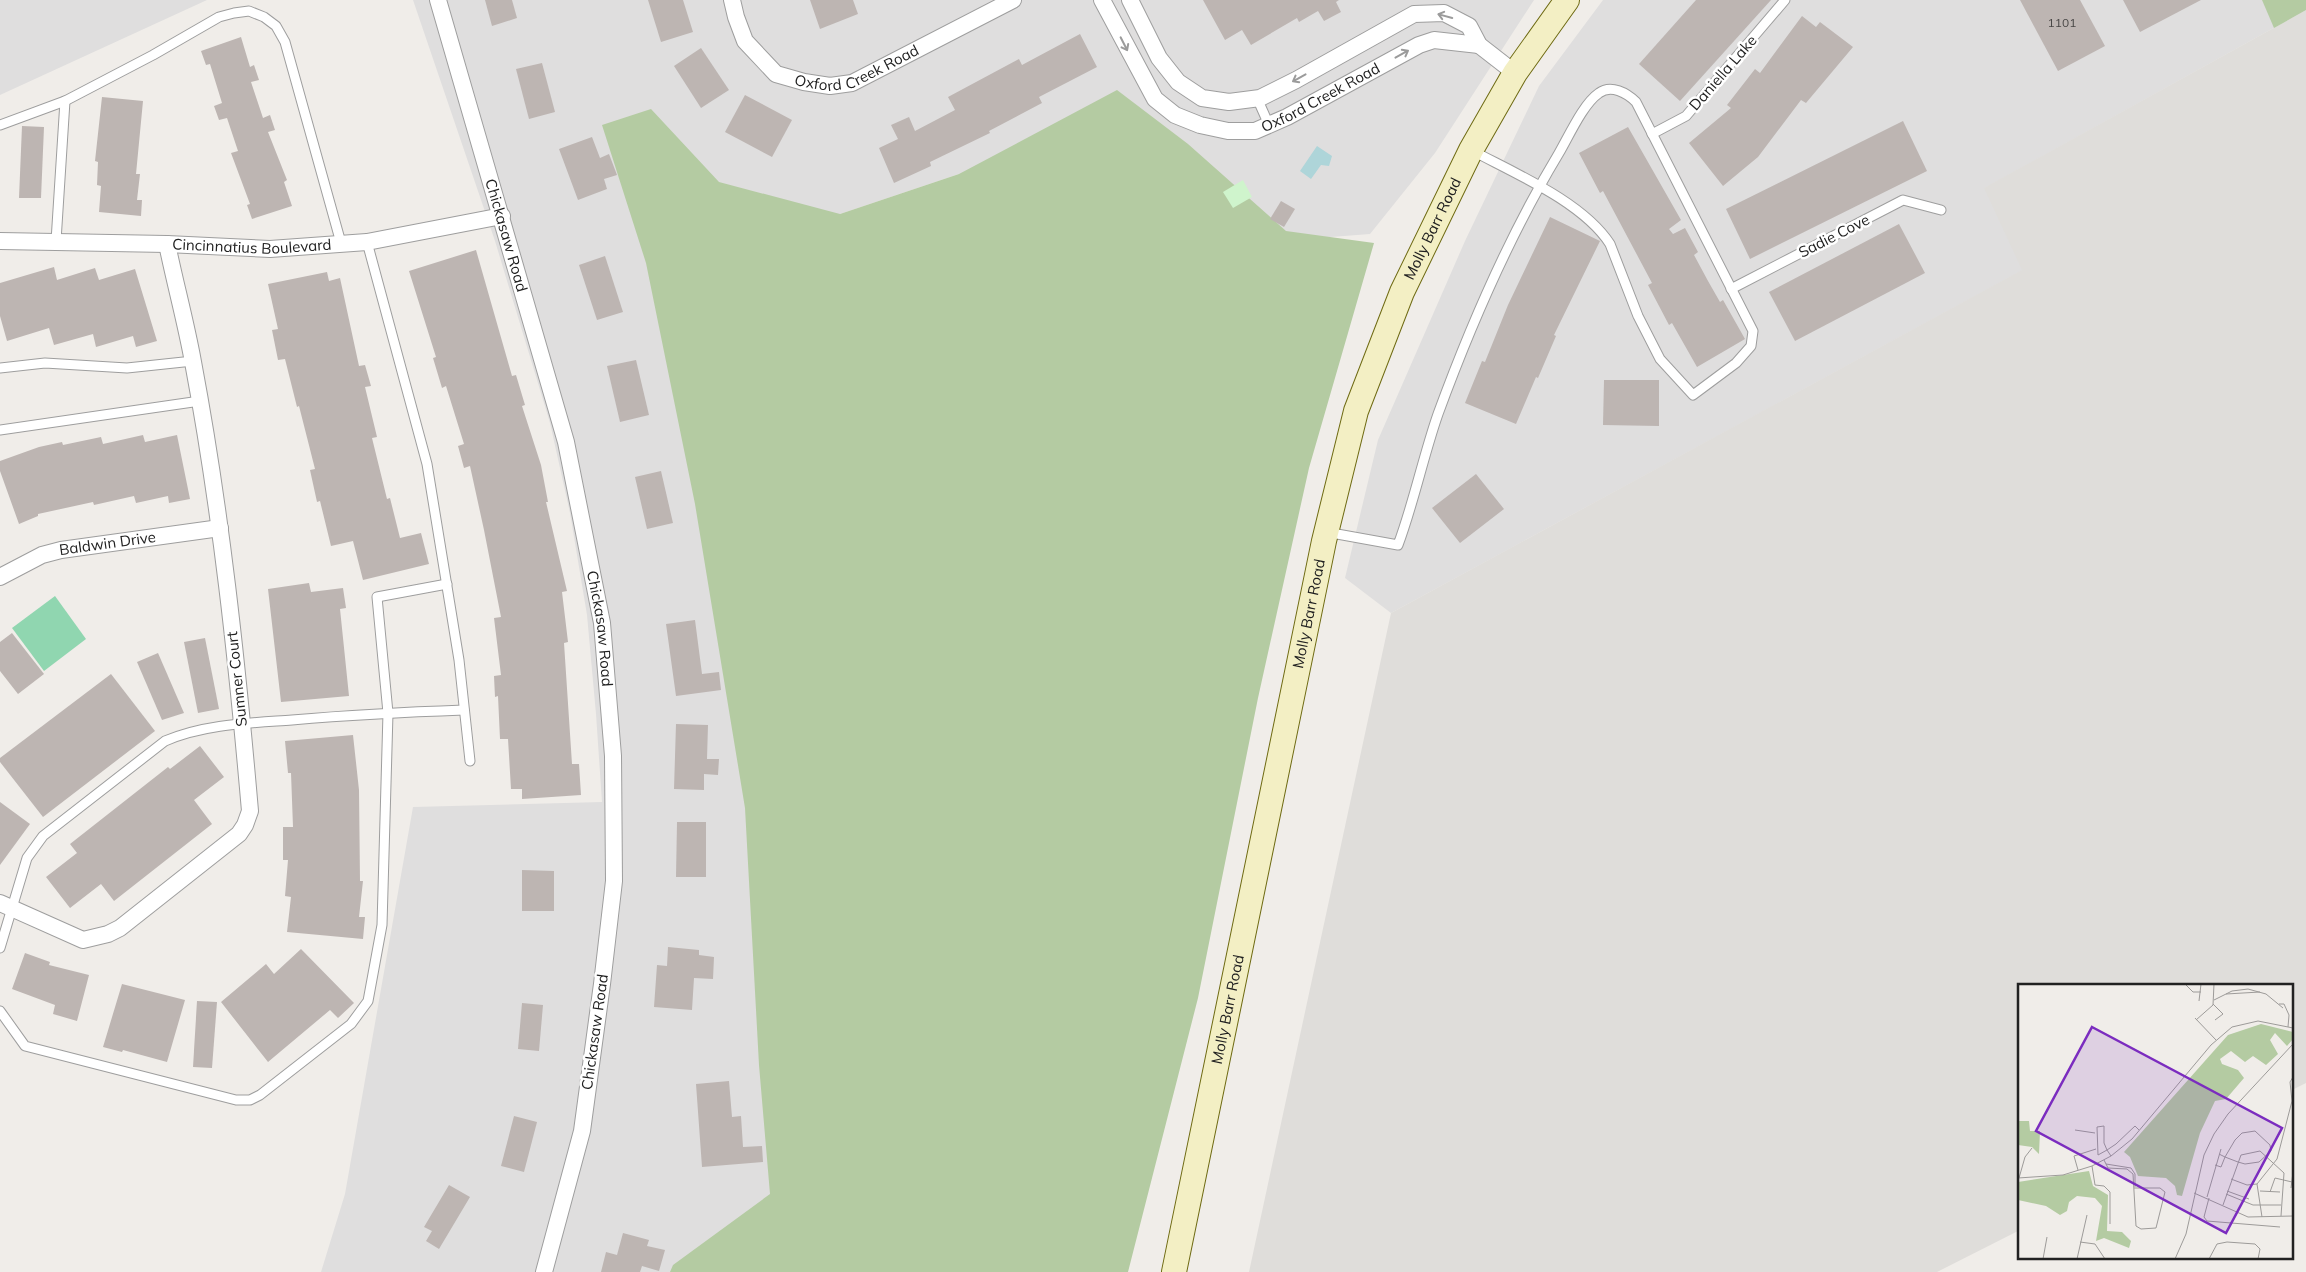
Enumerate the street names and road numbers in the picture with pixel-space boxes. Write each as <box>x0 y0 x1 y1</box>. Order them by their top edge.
street label: Daniella Lake <box>1685 31 1761 114</box>
street label: Oxford Creek Road <box>792 40 922 95</box>
street label: Oxford Creek Road <box>1258 58 1383 136</box>
street label: Molly Barr Road <box>1399 174 1465 283</box>
street label: Chickasaw Road <box>481 176 532 294</box>
street label: Sadie Cove <box>1795 210 1872 262</box>
street label: Cincinnatius Boulevard <box>172 234 332 258</box>
street label: Baldwin Drive <box>58 527 157 559</box>
street label: Molly Barr Road <box>1288 557 1329 670</box>
street label: Chickasaw Road <box>583 569 617 687</box>
street label: Sumner Court <box>222 631 251 728</box>
street label: Molly Barr Road <box>1207 953 1248 1066</box>
street label: Chickasaw Road <box>577 973 612 1091</box>

